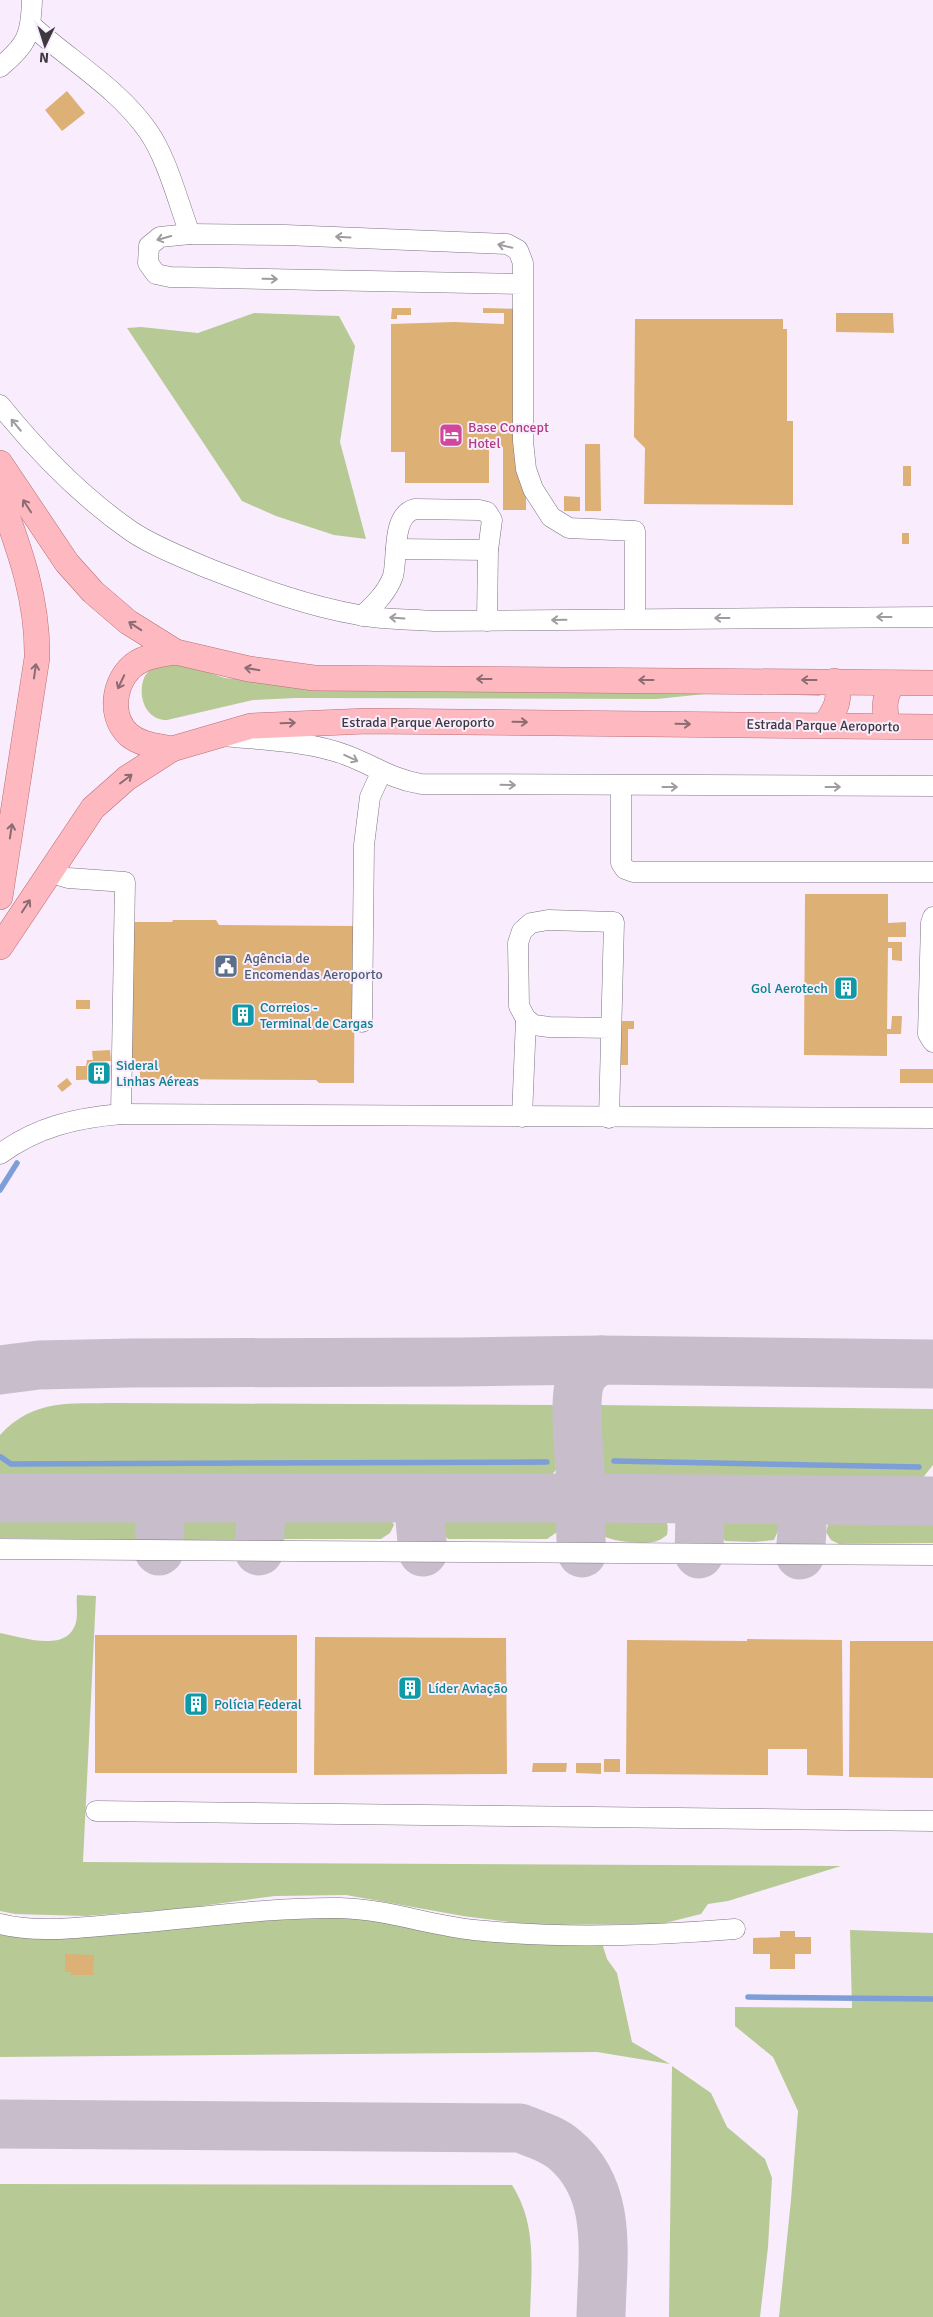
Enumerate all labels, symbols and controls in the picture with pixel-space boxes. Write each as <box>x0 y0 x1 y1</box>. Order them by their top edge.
north arrow <box>20 20 70 70</box>
text: N <box>39 49 50 66</box>
one-way arrow <box>336 233 352 242</box>
one-way arrow <box>156 234 172 244</box>
one-way arrow <box>498 241 514 250</box>
one-way arrow <box>262 274 278 284</box>
one-way arrow <box>11 419 22 432</box>
place label: Base Concept Hotel <box>468 419 549 452</box>
hotel icon: Base Concept Hotel <box>438 422 464 448</box>
one-way arrow <box>22 499 32 513</box>
one-way arrow <box>877 612 893 622</box>
one-way arrow <box>714 613 730 623</box>
one-way arrow <box>389 614 405 623</box>
one-way arrow <box>552 615 568 624</box>
one-way arrow <box>128 621 142 631</box>
one-way arrow <box>30 663 40 679</box>
one-way arrow <box>244 663 260 673</box>
one-way arrow <box>116 674 126 689</box>
one-way arrow <box>476 674 492 684</box>
one-way arrow <box>639 675 655 684</box>
one-way arrow <box>801 675 818 685</box>
street label: Estrada Parque Aeroporto <box>341 714 495 731</box>
street label: Estrada Parque Aeroporto <box>746 716 900 735</box>
one-way arrow <box>512 717 528 727</box>
one-way arrow <box>279 719 295 728</box>
one-way arrow <box>674 719 690 728</box>
one-way arrow <box>343 753 358 763</box>
one-way arrow <box>119 774 132 785</box>
one-way arrow <box>500 780 516 790</box>
one-way arrow <box>662 782 678 792</box>
one-way arrow <box>824 782 841 792</box>
one-way arrow <box>6 824 16 840</box>
one-way arrow <box>21 899 32 913</box>
place label: Agência de Encomendas Aeroporto <box>244 950 383 983</box>
public building icon: Agência de Encomendas Aeroporto <box>213 953 239 979</box>
building icon: Gol Aerotech <box>833 975 859 1001</box>
place label: Gol Aerotech <box>751 980 828 997</box>
place label: Correios - Terminal de Cargas <box>260 999 373 1032</box>
building icon: Correios - Terminal de Cargas <box>230 1002 256 1028</box>
place label: Sideral Linhas Aéreas <box>116 1057 199 1090</box>
building icon: Sideral Linhas Aéreas <box>86 1060 112 1086</box>
building icon: Líder Aviação <box>397 1675 423 1701</box>
place label: Líder Aviação <box>428 1680 508 1697</box>
building icon: Polícia Federal <box>183 1691 209 1717</box>
place label: Polícia Federal <box>214 1696 302 1713</box>

